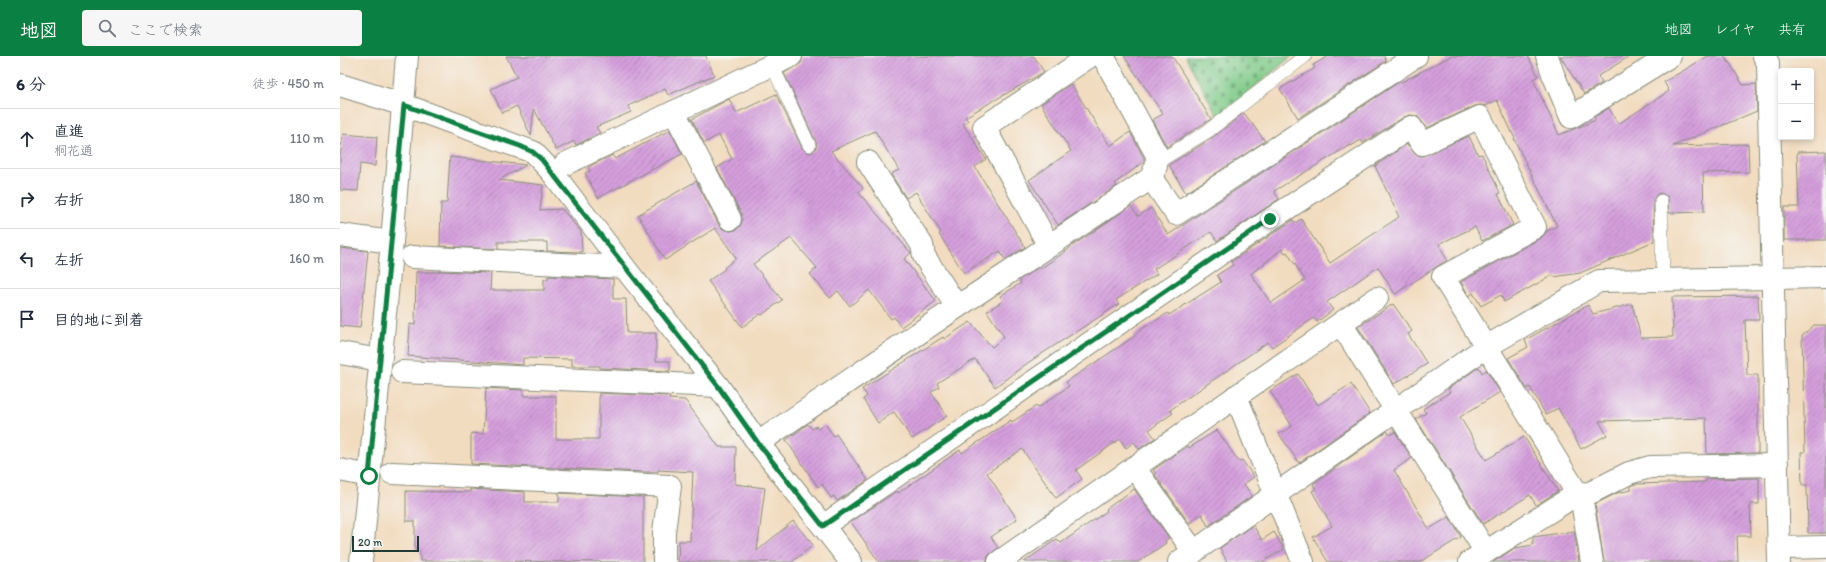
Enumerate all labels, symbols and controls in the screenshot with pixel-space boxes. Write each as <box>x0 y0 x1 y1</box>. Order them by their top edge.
search box <box>82 10 362 46</box>
icon: search <box>96 17 118 39</box>
text: 地図 <box>20 19 58 42</box>
text: ここで検索 <box>128 21 203 39</box>
text: 地図 <box>1665 21 1693 38</box>
text: レイヤ <box>1715 21 1756 38</box>
text: 共有 <box>1778 21 1806 38</box>
map controls <box>1778 68 1814 140</box>
button: + <box>1778 68 1814 104</box>
text: 6 分 <box>16 74 46 94</box>
text: 徒歩 · 450 m <box>253 76 324 91</box>
button: − <box>1778 104 1814 140</box>
text: 直進 <box>54 122 84 140</box>
icon: ahead <box>16 128 38 150</box>
text: 110 m <box>290 131 324 146</box>
text: 桐花通 <box>54 143 93 158</box>
icon: right <box>16 188 38 210</box>
text: 右折 <box>54 191 84 209</box>
text: 180 m <box>289 191 324 206</box>
route end <box>1261 210 1279 228</box>
icon: left <box>16 248 38 270</box>
text: 左折 <box>54 251 84 269</box>
text: 160 m <box>289 251 324 266</box>
icon: arrive <box>16 308 38 330</box>
text: 目的地に到着 <box>54 311 144 329</box>
route start <box>360 467 378 485</box>
scale bar <box>352 534 419 553</box>
text: 20 m <box>358 536 382 549</box>

